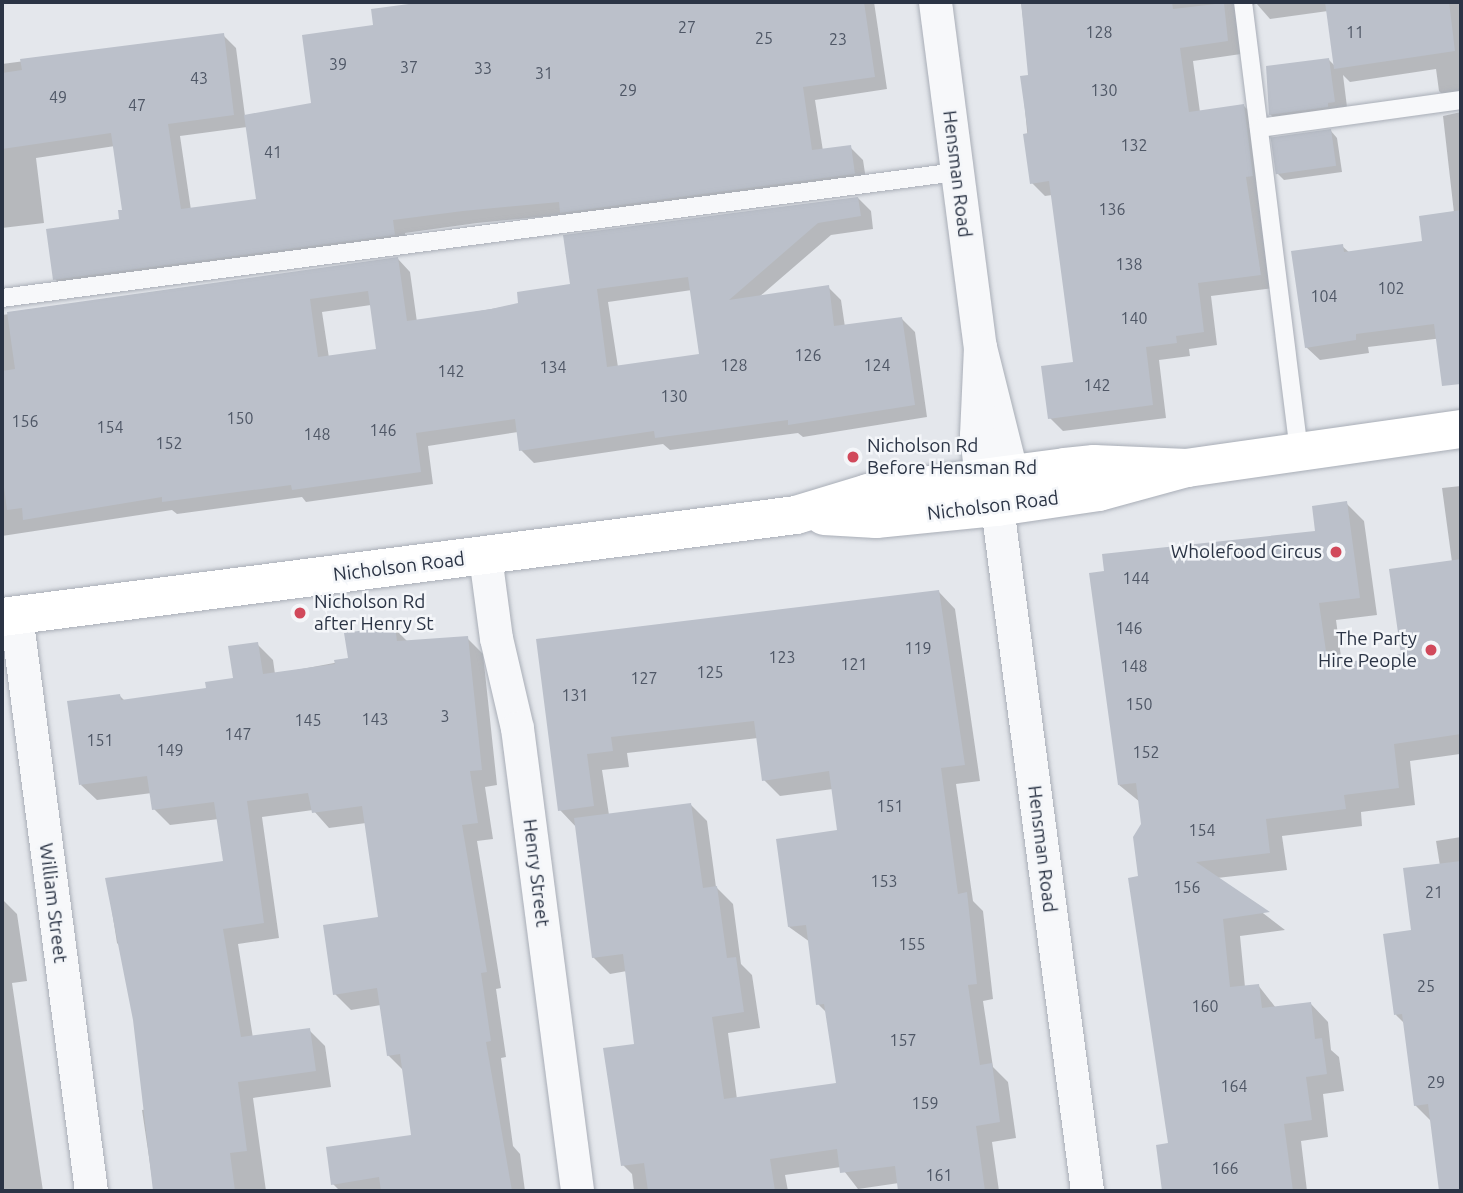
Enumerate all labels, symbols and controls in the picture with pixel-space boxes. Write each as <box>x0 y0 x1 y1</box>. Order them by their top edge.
house number: 27 <box>678 17 696 37</box>
house number: 128 <box>1085 22 1113 42</box>
house number: 11 <box>1346 22 1364 42</box>
house number: 25 <box>755 28 773 48</box>
house number: 23 <box>829 29 847 49</box>
house number: 39 <box>329 54 347 74</box>
house number: 37 <box>400 57 418 77</box>
house number: 33 <box>474 58 492 78</box>
house number: 31 <box>535 63 553 83</box>
house number: 43 <box>190 68 208 88</box>
house number: 29 <box>619 80 637 100</box>
house number: 130 <box>1090 80 1118 100</box>
house number: 49 <box>49 87 67 107</box>
house number: 47 <box>128 95 146 115</box>
street label: Hensman Road <box>938 109 976 239</box>
house number: 132 <box>1120 135 1148 155</box>
house number: 41 <box>264 142 282 162</box>
house number: 136 <box>1098 199 1126 219</box>
house number: 138 <box>1115 254 1143 274</box>
house number: 102 <box>1377 278 1405 298</box>
house number: 104 <box>1310 286 1338 306</box>
house number: 140 <box>1120 308 1148 328</box>
house number: 126 <box>794 345 822 365</box>
house number: 128 <box>720 355 748 375</box>
house number: 124 <box>863 355 891 375</box>
house number: 134 <box>539 357 567 377</box>
house number: 142 <box>437 361 465 381</box>
house number: 142 <box>1083 375 1111 395</box>
house number: 130 <box>660 386 688 406</box>
house number: 150 <box>226 408 254 428</box>
house number: 156 <box>11 411 39 431</box>
house number: 154 <box>96 417 124 437</box>
house number: 146 <box>369 420 397 440</box>
house number: 148 <box>303 424 331 444</box>
house number: 152 <box>155 433 183 453</box>
place label: Nicholson Rd Before Hensman Rd <box>867 435 1037 479</box>
marker: Nicholson Rd Before Hensman Rd <box>845 449 861 465</box>
street label: Nicholson Road <box>926 487 1060 525</box>
place label: Wholefood Circus <box>1171 541 1322 563</box>
marker: Wholefood Circus <box>1328 544 1344 560</box>
street label: Nicholson Road <box>332 548 466 586</box>
house number: 144 <box>1122 568 1150 588</box>
place label: Nicholson Rd after Henry St <box>314 591 434 635</box>
marker: Nicholson Rd after Henry St <box>292 605 308 621</box>
house number: 146 <box>1115 618 1143 638</box>
place label: The Party Hire People <box>1318 628 1417 672</box>
house number: 119 <box>904 638 932 658</box>
marker: The Party Hire People <box>1423 642 1439 658</box>
house number: 123 <box>768 647 796 667</box>
house number: 121 <box>840 654 868 674</box>
house number: 148 <box>1120 656 1148 676</box>
house number: 125 <box>696 662 724 682</box>
house number: 127 <box>630 668 658 688</box>
house number: 131 <box>561 685 589 705</box>
house number: 150 <box>1125 694 1153 714</box>
house number: 3 <box>440 706 450 726</box>
house number: 143 <box>361 709 389 729</box>
house number: 145 <box>294 710 322 730</box>
house number: 147 <box>224 724 252 744</box>
house number: 151 <box>86 730 114 750</box>
house number: 149 <box>156 740 184 760</box>
house number: 152 <box>1132 742 1160 762</box>
street label: Hensman Road <box>1023 784 1061 914</box>
house number: 151 <box>876 796 904 816</box>
street label: Henry Street <box>518 818 554 928</box>
house number: 154 <box>1188 820 1216 840</box>
street label: William Street <box>34 842 72 964</box>
house number: 153 <box>870 871 898 891</box>
house number: 156 <box>1173 877 1201 897</box>
house number: 21 <box>1425 882 1443 902</box>
house number: 155 <box>898 934 926 954</box>
house number: 25 <box>1417 976 1435 996</box>
house number: 160 <box>1191 996 1219 1016</box>
house number: 157 <box>889 1030 917 1050</box>
house number: 29 <box>1427 1072 1445 1092</box>
house number: 164 <box>1220 1076 1248 1096</box>
house number: 159 <box>911 1093 939 1113</box>
house number: 166 <box>1211 1158 1239 1178</box>
house number: 161 <box>925 1165 953 1185</box>

